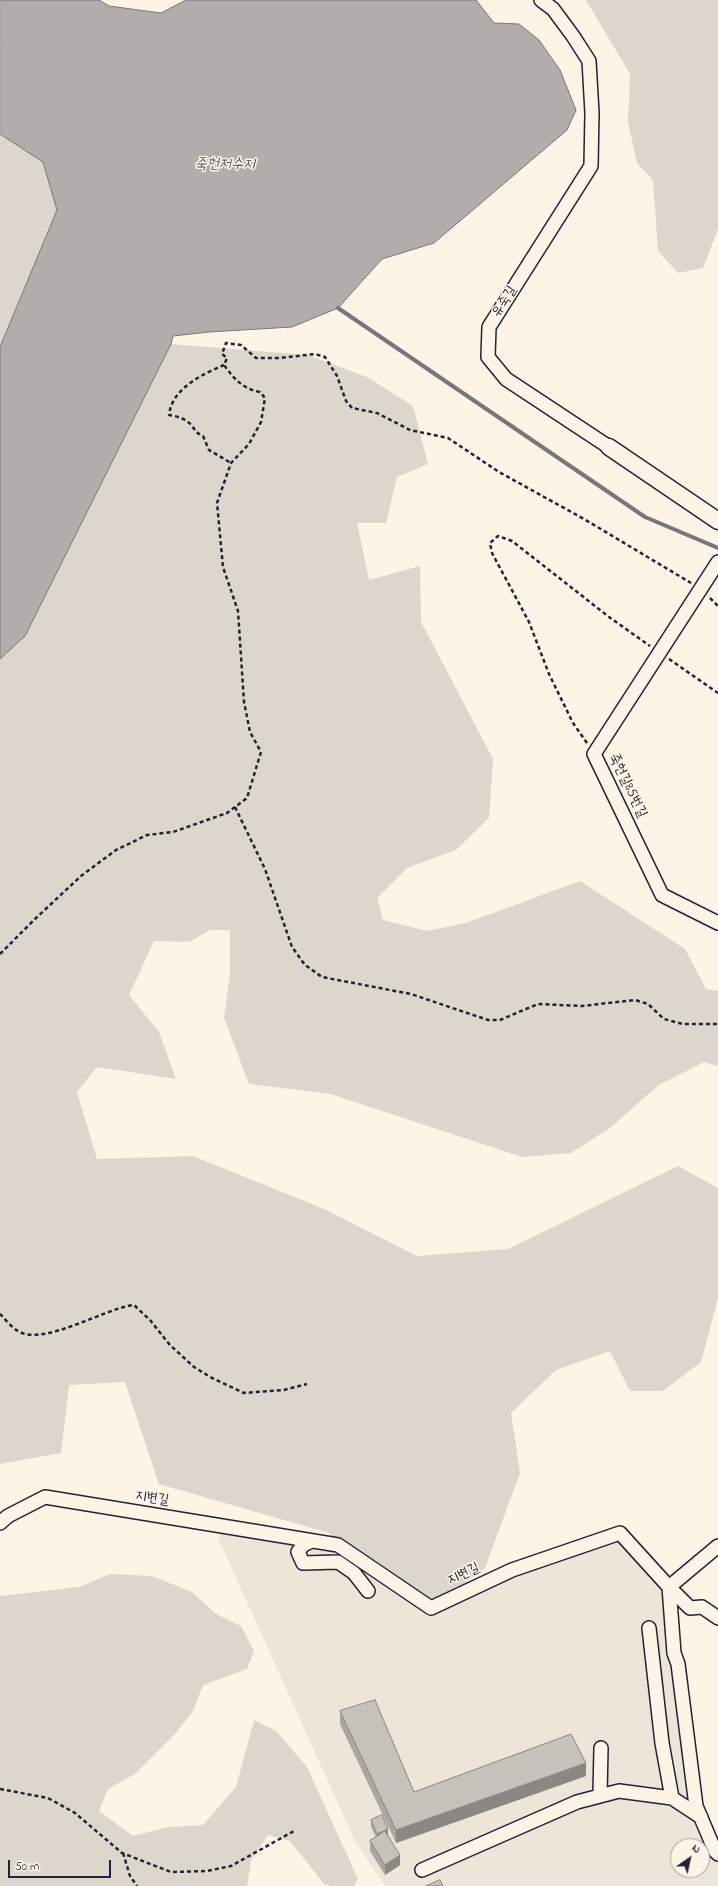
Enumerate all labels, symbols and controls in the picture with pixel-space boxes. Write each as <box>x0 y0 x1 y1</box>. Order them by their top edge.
water label: 죽헌저수지 <box>195 157 255 175</box>
street label: 유죽길 <box>489 283 521 321</box>
street label: 죽헌길85번길 <box>604 751 650 821</box>
street label: 지변길 <box>134 1488 170 1510</box>
street label: 지변길 <box>445 1560 483 1590</box>
north arrow <box>670 1838 710 1878</box>
text: N <box>689 1840 704 1858</box>
scale bar <box>10 1852 113 1878</box>
text: 50 m <box>15 1858 39 1876</box>

